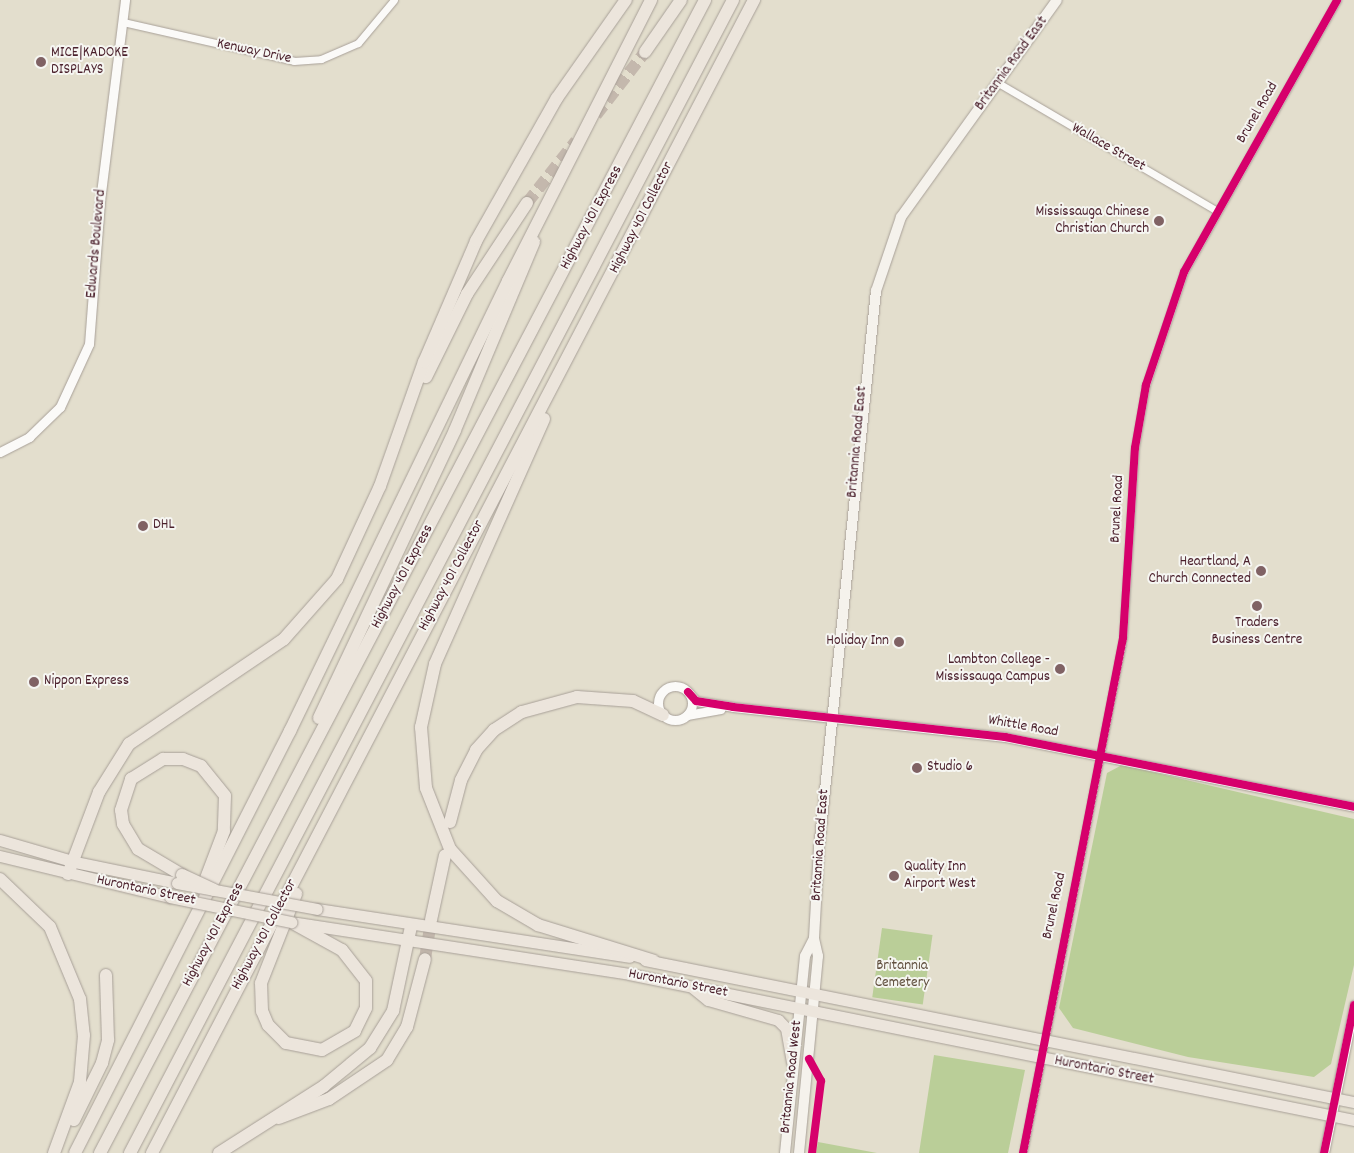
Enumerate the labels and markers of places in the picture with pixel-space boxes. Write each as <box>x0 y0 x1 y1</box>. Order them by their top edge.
place label: MICE|KADOKE DISPLAYS <box>51 44 128 79</box>
marker: MICE|KADOKE DISPLAYS <box>35 56 47 68</box>
place label: Mississauga Chinese Christian Church <box>1035 203 1149 238</box>
marker: Mississauga Chinese Christian Church <box>1153 215 1165 227</box>
place label: DHL <box>153 517 175 535</box>
marker: DHL <box>137 520 149 532</box>
place label: Heartland, A Church Connected <box>1149 553 1251 588</box>
marker: Heartland, A Church Connected <box>1255 565 1267 577</box>
marker: Traders Business Centre <box>1251 600 1263 612</box>
place label: Traders Business Centre <box>1212 614 1302 649</box>
place label: Holiday Inn <box>826 633 889 651</box>
marker: Holiday Inn <box>893 636 905 648</box>
place label: Lambton College - Mississauga Campus <box>935 651 1050 686</box>
marker: Lambton College - Mississauga Campus <box>1054 663 1066 675</box>
place label: Nippon Express <box>44 673 129 691</box>
marker: Nippon Express <box>28 676 40 688</box>
place label: Studio 6 <box>927 759 973 777</box>
marker: Studio 6 <box>911 762 923 774</box>
place label: Quality Inn Airport West <box>904 858 976 893</box>
marker: Quality Inn Airport West <box>888 870 900 882</box>

